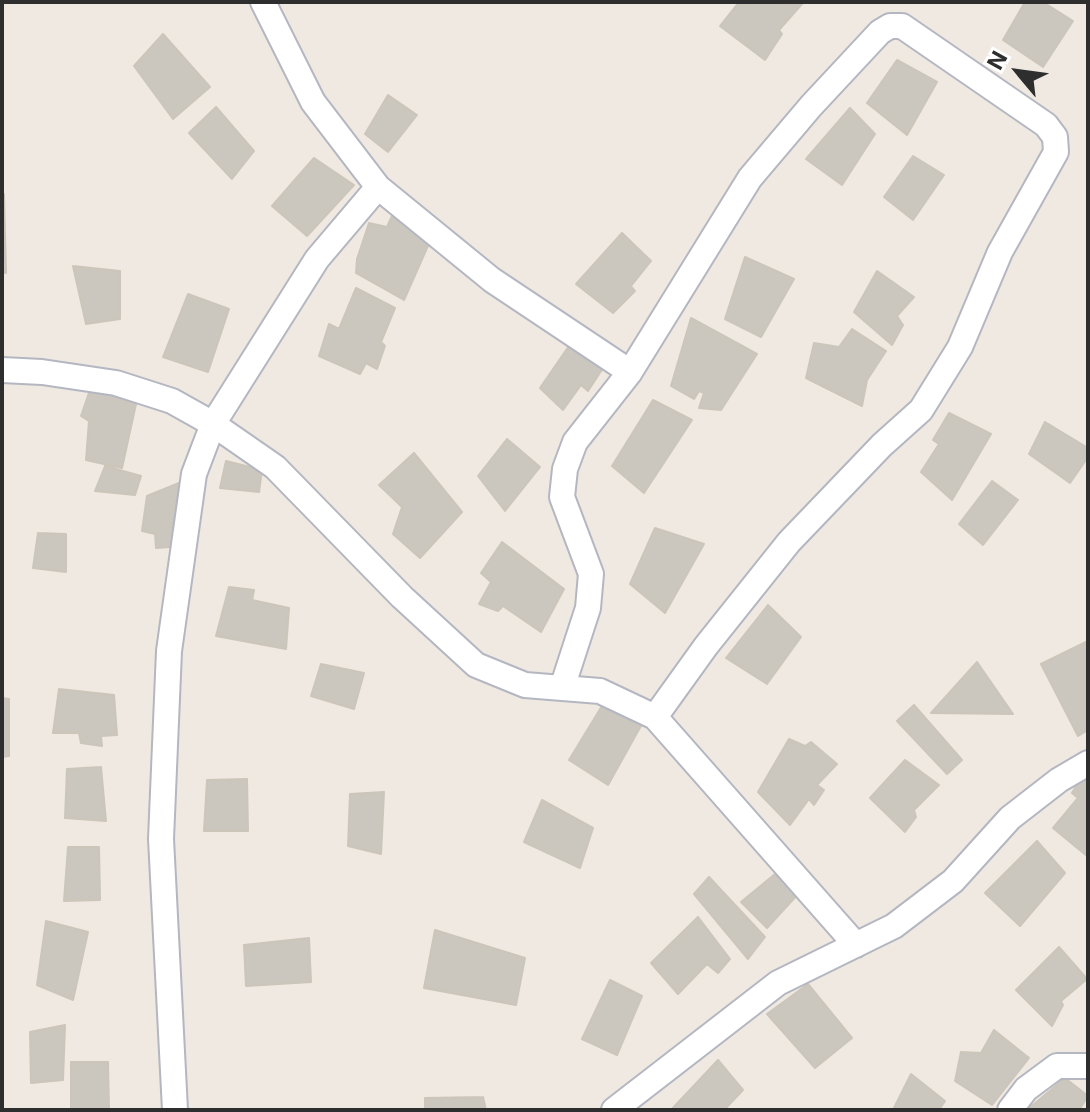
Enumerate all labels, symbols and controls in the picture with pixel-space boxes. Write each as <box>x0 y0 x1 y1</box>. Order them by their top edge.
north arrow <box>978 32 1058 112</box>
text: N <box>982 47 1012 74</box>

